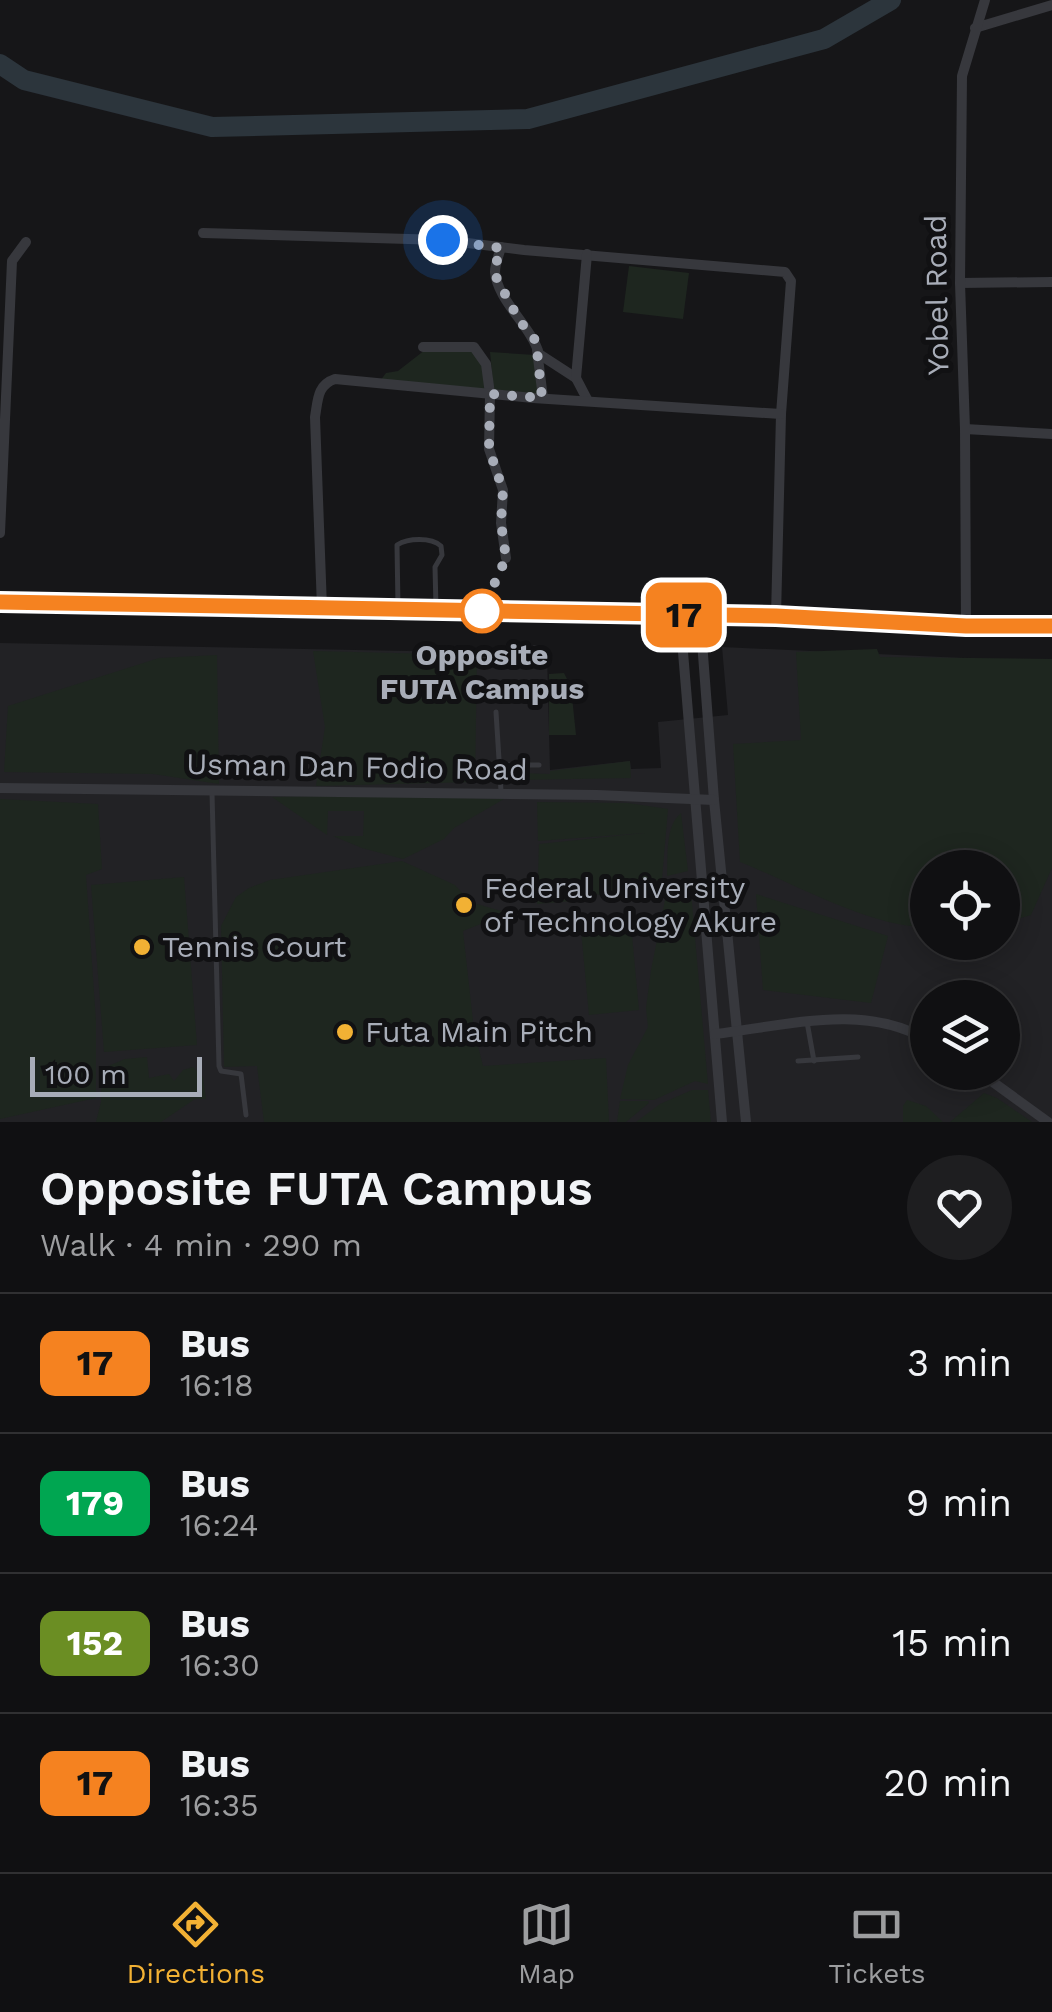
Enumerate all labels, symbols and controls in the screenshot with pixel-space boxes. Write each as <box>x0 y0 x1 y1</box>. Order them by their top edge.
street label: Yobel Road <box>918 214 955 376</box>
your location <box>418 215 468 265</box>
line badge: 17 <box>639 582 729 648</box>
marker: Opposite FUTA Campus <box>461 590 503 632</box>
text: 17 <box>666 594 702 636</box>
place label: Opposite FUTA Campus <box>380 637 584 706</box>
street label: Usman Dan Fodio Road <box>186 746 528 787</box>
map controls <box>910 850 1020 1090</box>
button: locate <box>910 850 1020 960</box>
place label: Federal University of Technology Akure <box>484 870 777 939</box>
marker: Federal University of Technology Akure <box>453 894 475 916</box>
place label: Tennis Court <box>162 929 347 964</box>
marker: Tennis Court <box>131 936 153 958</box>
button: layers <box>910 980 1020 1090</box>
place label: Futa Main Pitch <box>365 1014 593 1049</box>
marker: Futa Main Pitch <box>334 1021 356 1043</box>
scale bar <box>30 1052 202 1096</box>
text: 100 m <box>45 1058 127 1091</box>
button: heart <box>907 1155 1012 1260</box>
text: Opposite FUTA Campus <box>40 1160 593 1217</box>
text: Walk · 4 min · 290 m <box>40 1226 362 1264</box>
text: Bus <box>180 1322 250 1366</box>
text: 3 min <box>907 1341 1012 1385</box>
text: 17 <box>77 1342 113 1384</box>
text: 16:18 <box>180 1366 254 1404</box>
text: Bus <box>180 1462 250 1506</box>
text: 9 min <box>906 1481 1012 1525</box>
text: 179 <box>66 1482 124 1524</box>
text: 16:24 <box>180 1506 259 1544</box>
text: Bus <box>180 1602 250 1646</box>
text: 15 min <box>892 1621 1012 1665</box>
text: 152 <box>67 1622 123 1664</box>
text: 16:30 <box>180 1646 260 1684</box>
text: Bus <box>180 1742 250 1786</box>
text: 20 min <box>883 1761 1012 1805</box>
text: 17 <box>77 1762 113 1804</box>
text: 16:35 <box>180 1786 259 1824</box>
tab: Directions <box>127 1897 265 1990</box>
tab: Map <box>518 1897 575 1990</box>
tab: Tickets <box>828 1897 925 1990</box>

